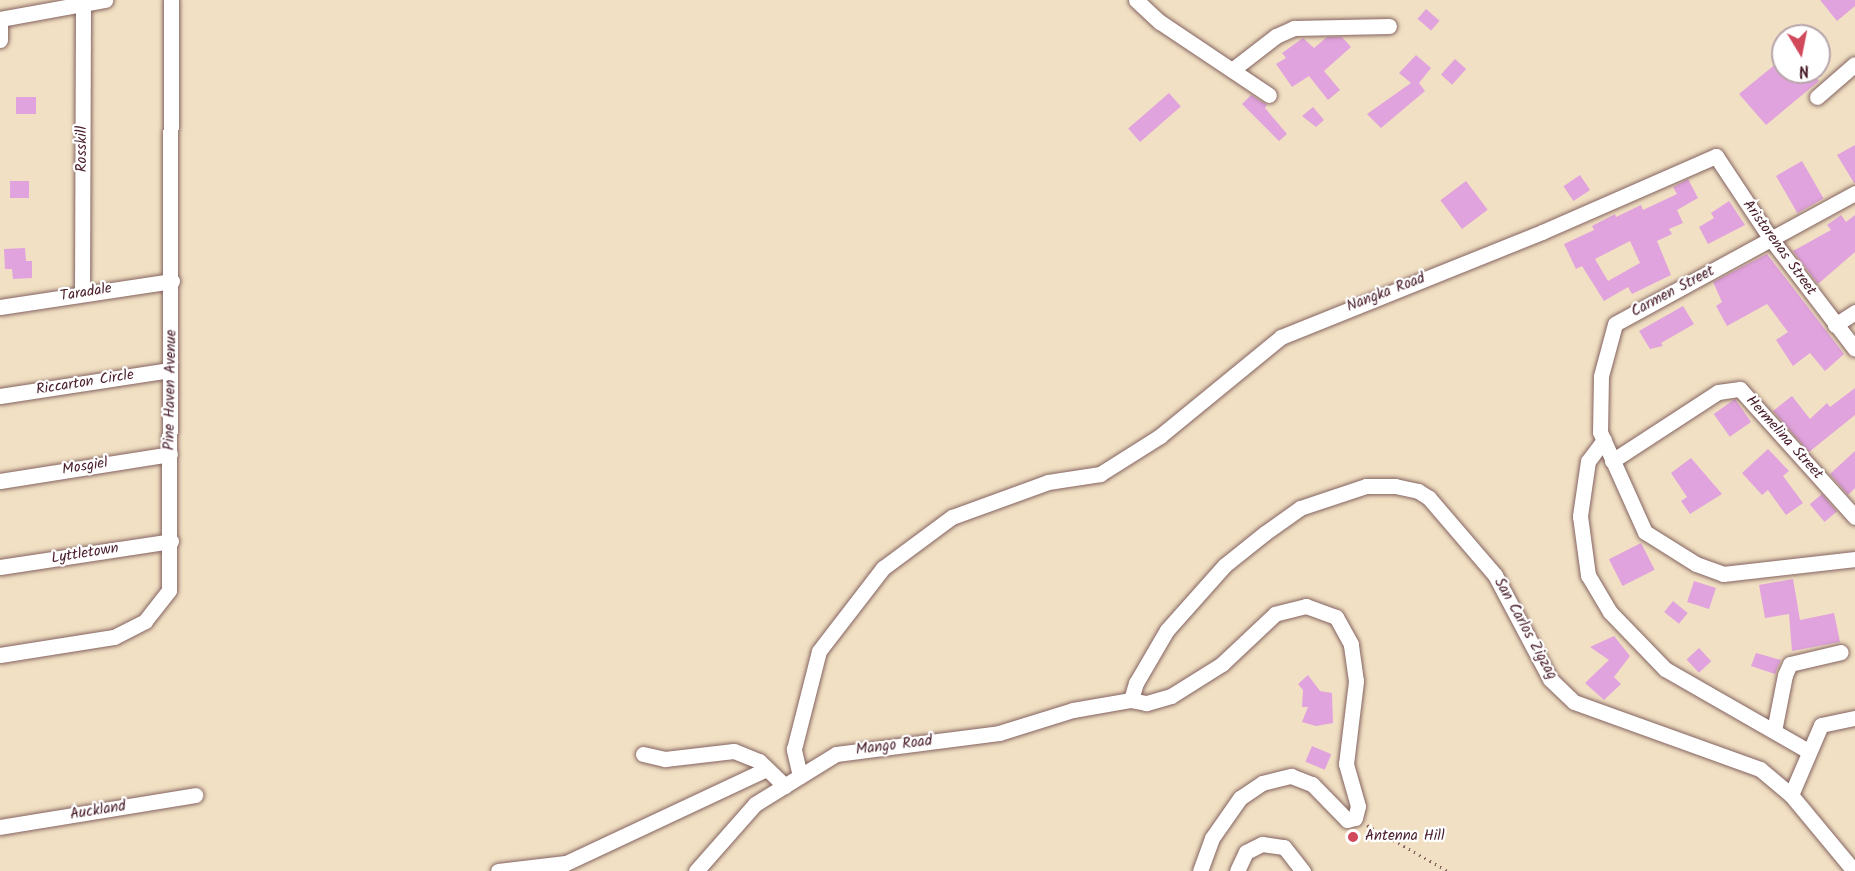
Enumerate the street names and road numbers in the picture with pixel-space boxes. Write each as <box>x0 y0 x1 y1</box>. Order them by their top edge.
street label: Rosskill <box>74 126 92 172</box>
street label: Aristorenas Street <box>1738 197 1820 299</box>
street label: Carmen Street <box>1628 263 1718 321</box>
street label: Nangka Road <box>1344 270 1428 316</box>
street label: Taradale <box>59 280 113 306</box>
street label: Pine Haven Avenue <box>161 329 181 451</box>
street label: Riccarton Circle <box>35 366 135 400</box>
street label: Hermelina Street <box>1742 392 1826 484</box>
street label: Mosgiel <box>61 455 109 479</box>
street label: Lyttletown <box>50 540 120 568</box>
street label: San Carlos Zigzag <box>1490 575 1560 683</box>
street label: Mango Road <box>855 732 933 760</box>
street label: Auckland <box>69 798 127 824</box>

